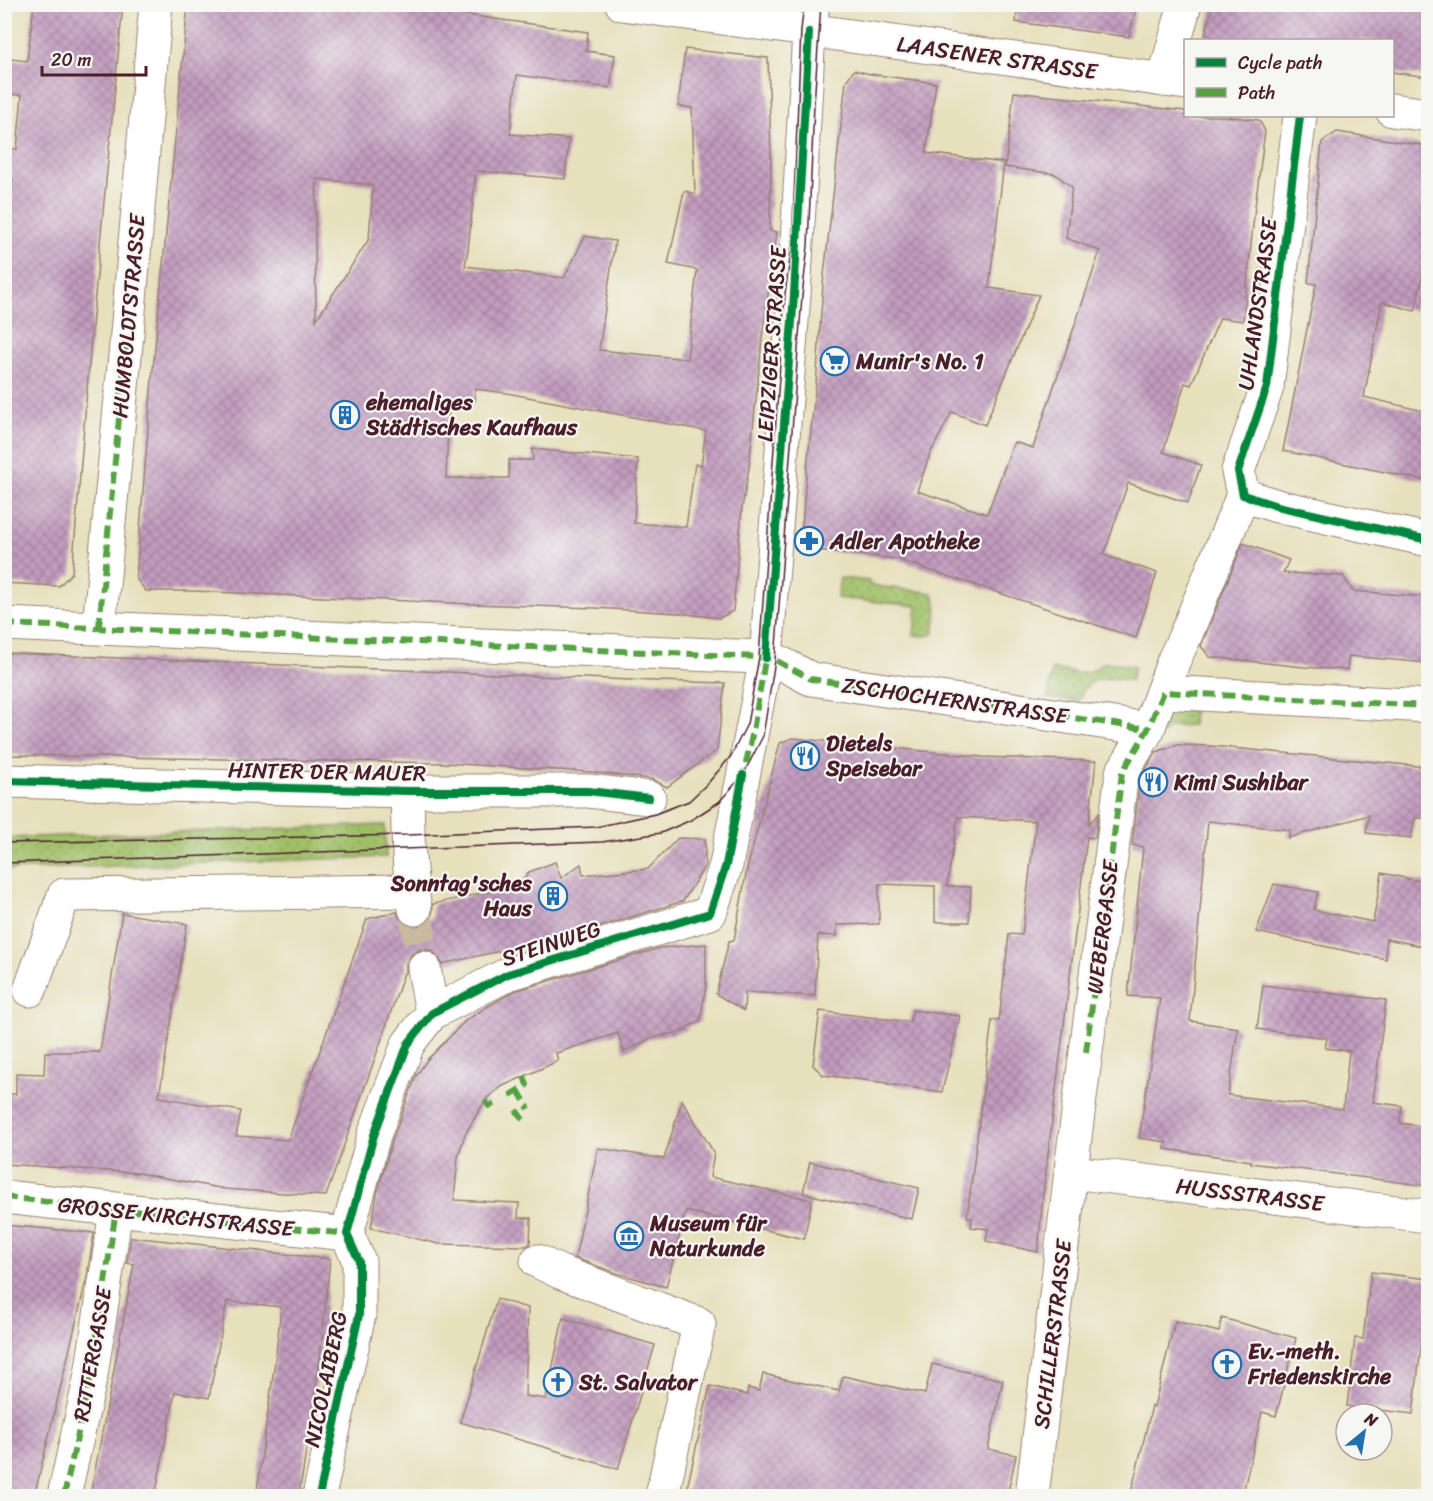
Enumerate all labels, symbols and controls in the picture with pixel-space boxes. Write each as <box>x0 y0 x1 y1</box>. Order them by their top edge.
street label: LAASENER STRASSE <box>894 24 1101 91</box>
scale bar <box>42 39 146 77</box>
legend <box>1184 39 1394 117</box>
text: 20 m <box>51 44 91 76</box>
text: Cycle path <box>1238 47 1322 79</box>
text: Path <box>1238 77 1275 109</box>
street label: HUMBOLDTSTRASSE <box>100 211 157 420</box>
street label: UHLANDSTRASSE <box>1226 214 1289 393</box>
street label: LEIPZIGER STRASSE <box>745 243 798 443</box>
place label: Munir's No. 1 <box>855 342 984 381</box>
supermarket icon: Munir's No. 1 <box>819 345 851 377</box>
place label: ehemaliges Städtisches Kaufhaus <box>365 383 578 447</box>
building icon: ehemaliges Städtisches Kaufhaus <box>329 399 361 431</box>
place label: Adler Apotheke <box>829 522 981 561</box>
pharmacy icon: Adler Apotheke <box>793 525 825 557</box>
street label: ZSCHOCHERNSTRASSE <box>839 665 1072 736</box>
place label: Dietels Speisebar <box>825 724 923 788</box>
restaurant icon: Dietels Speisebar <box>789 740 821 772</box>
street label: HINTER DER MAUER <box>227 750 427 793</box>
place label: Kimi Sushibar <box>1173 763 1310 802</box>
restaurant icon: Kimi Sushibar <box>1137 766 1169 798</box>
street label: WEBERGASSE <box>1075 856 1130 996</box>
place label: Sonntag'sches Haus <box>390 864 533 928</box>
building icon: Sonntag'sches Haus <box>537 880 569 912</box>
street label: STEINWEG <box>496 909 606 978</box>
street label: HUSSSTRASSE <box>1174 1166 1328 1223</box>
street label: GROSSE KIRCHSTRASSE <box>56 1185 298 1248</box>
place label: Museum für Naturkunde <box>649 1204 768 1268</box>
museum icon: Museum für Naturkunde <box>613 1220 645 1252</box>
street label: SCHILLERSTRASSE <box>1022 1236 1084 1431</box>
street label: RITTERGASSE <box>61 1282 124 1424</box>
street label: NICOLAIBERG <box>292 1307 359 1451</box>
place label: Ev.-meth. Friedenskirche <box>1247 1332 1392 1396</box>
church icon: Ev.-meth. Friedenskirche <box>1211 1348 1243 1380</box>
place label: St. Salvator <box>578 1363 699 1402</box>
church icon: St. Salvator <box>542 1366 574 1398</box>
north arrow <box>1334 1402 1394 1462</box>
text: N <box>1358 1404 1384 1435</box>

